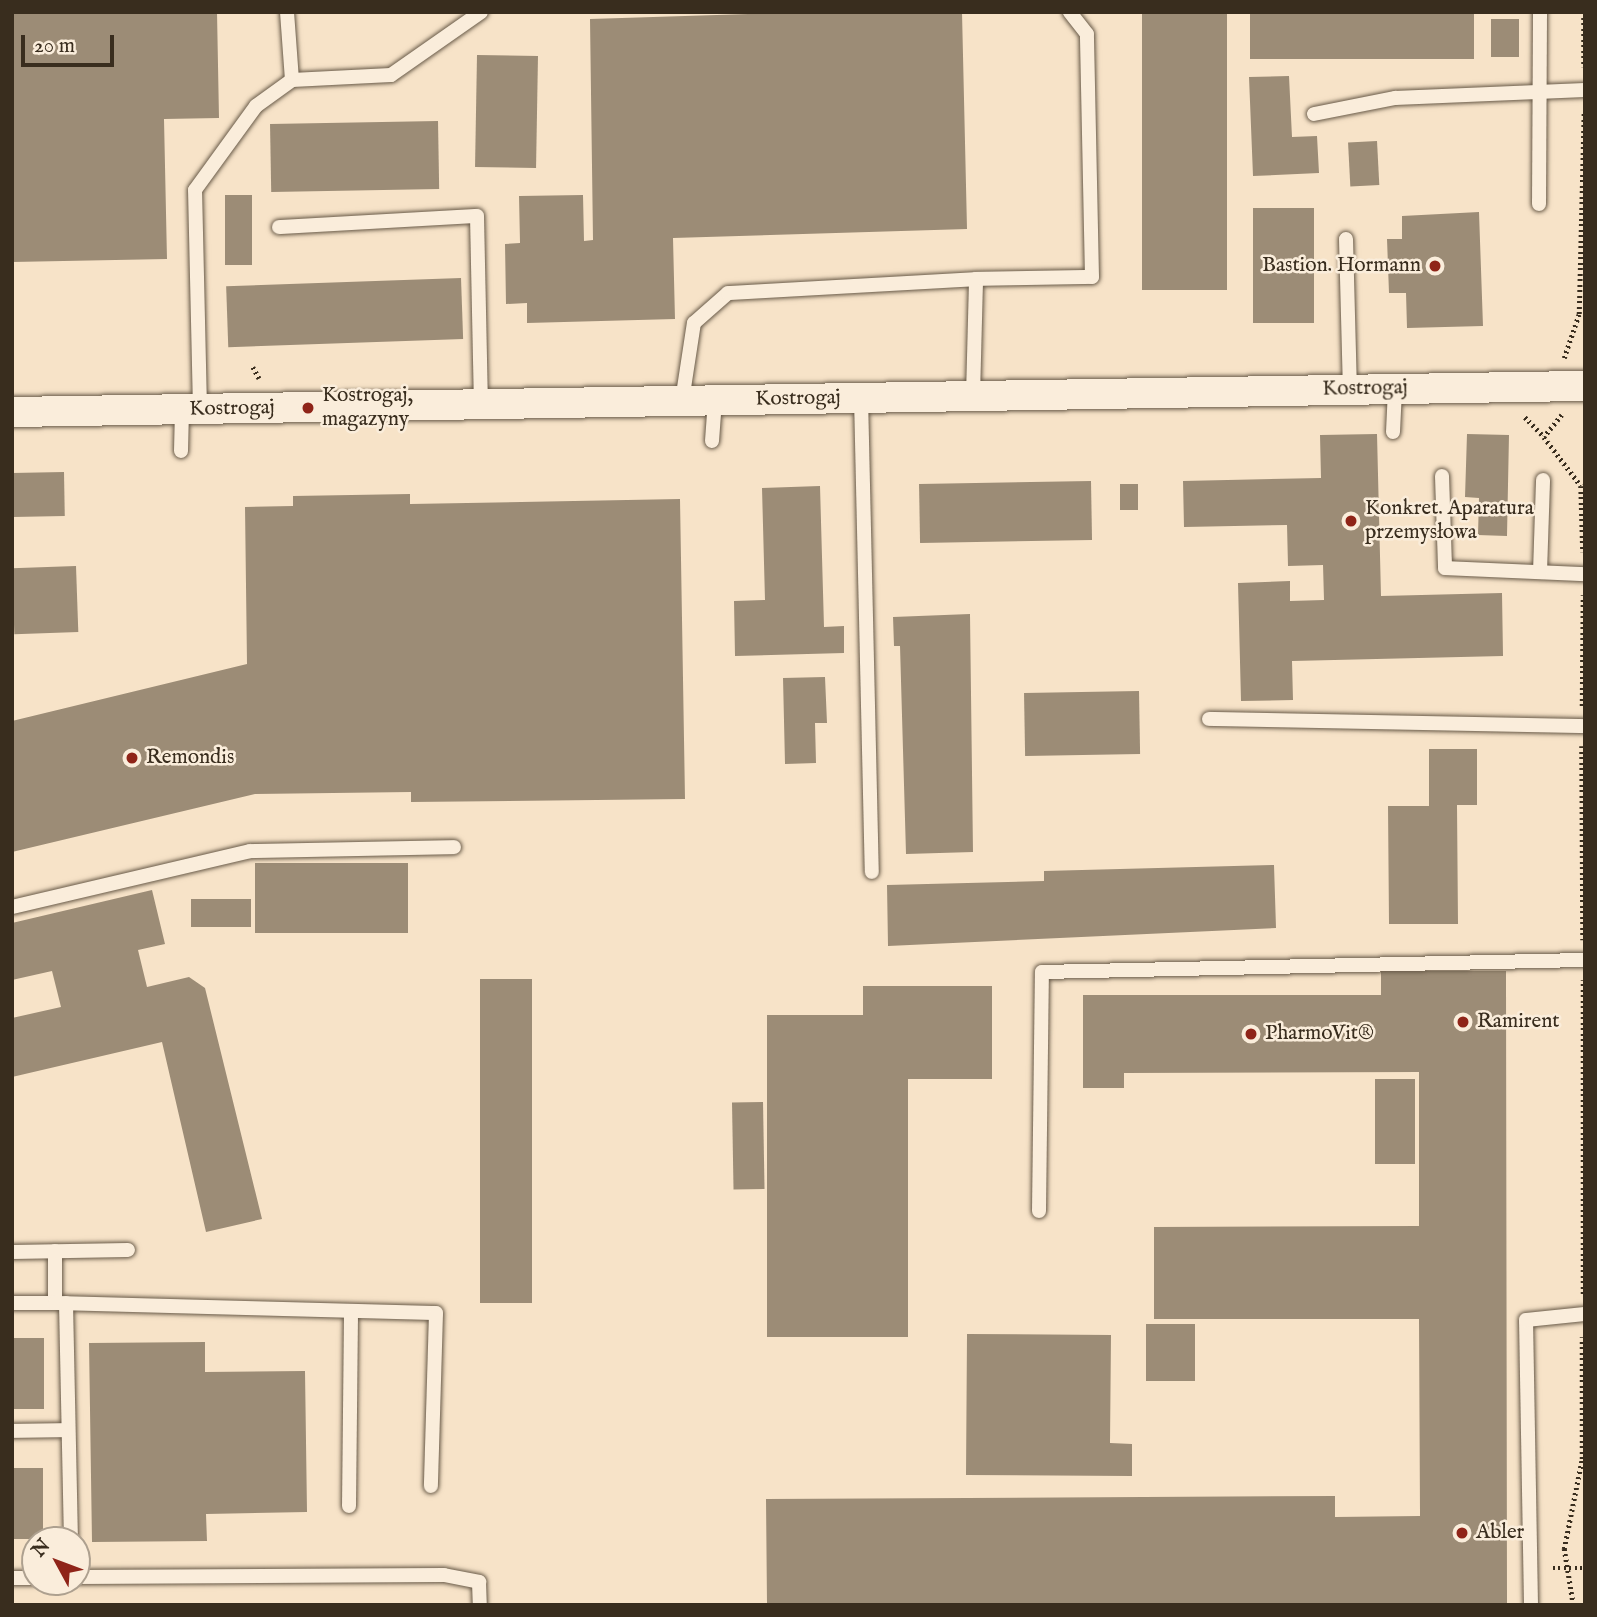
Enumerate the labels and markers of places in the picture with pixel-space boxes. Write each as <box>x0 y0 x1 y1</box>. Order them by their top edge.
place label: Bastion. Hormann <box>1262 253 1421 279</box>
marker: Bastion. Hormann <box>1427 258 1443 274</box>
place label: Kostrogaj, magazyny <box>322 383 413 433</box>
marker: Kostrogaj, magazyny <box>300 400 316 416</box>
place label: Konkret. Aparatura przemysłowa <box>1365 496 1534 546</box>
marker: Konkret. Aparatura przemysłowa <box>1343 513 1359 529</box>
place label: Remondis <box>146 745 234 771</box>
marker: Remondis <box>124 750 140 766</box>
place label: Ramirent <box>1477 1009 1559 1035</box>
marker: Ramirent <box>1455 1014 1471 1030</box>
place label: PharmoVit® <box>1265 1021 1374 1047</box>
marker: PharmoVit® <box>1243 1026 1259 1042</box>
place label: Abler <box>1476 1520 1524 1546</box>
marker: Abler <box>1454 1525 1470 1541</box>

